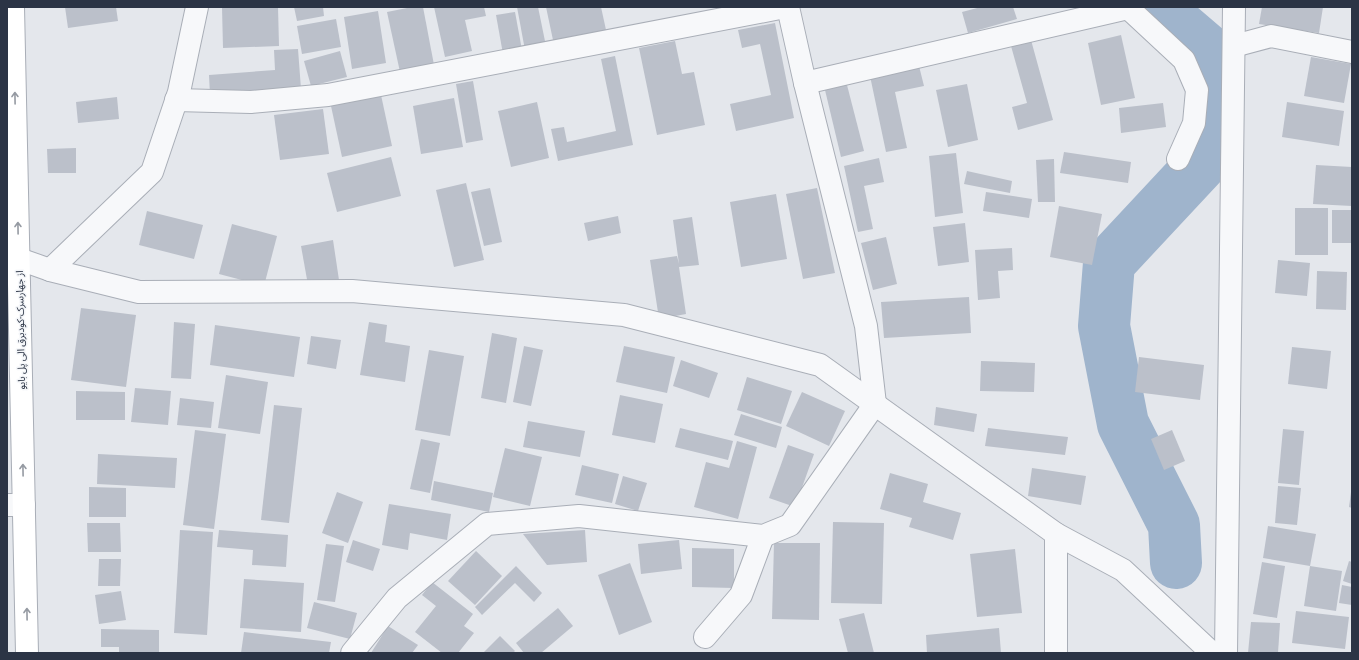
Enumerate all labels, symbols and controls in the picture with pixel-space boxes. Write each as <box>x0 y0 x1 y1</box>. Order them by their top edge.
one-way arrow <box>12 92 19 105</box>
one-way arrow <box>14 222 22 235</box>
street label: از جهارسرک-کودبرق الی پل بایو <box>14 270 28 390</box>
one-way arrow <box>20 464 27 477</box>
one-way arrow <box>23 608 30 621</box>

